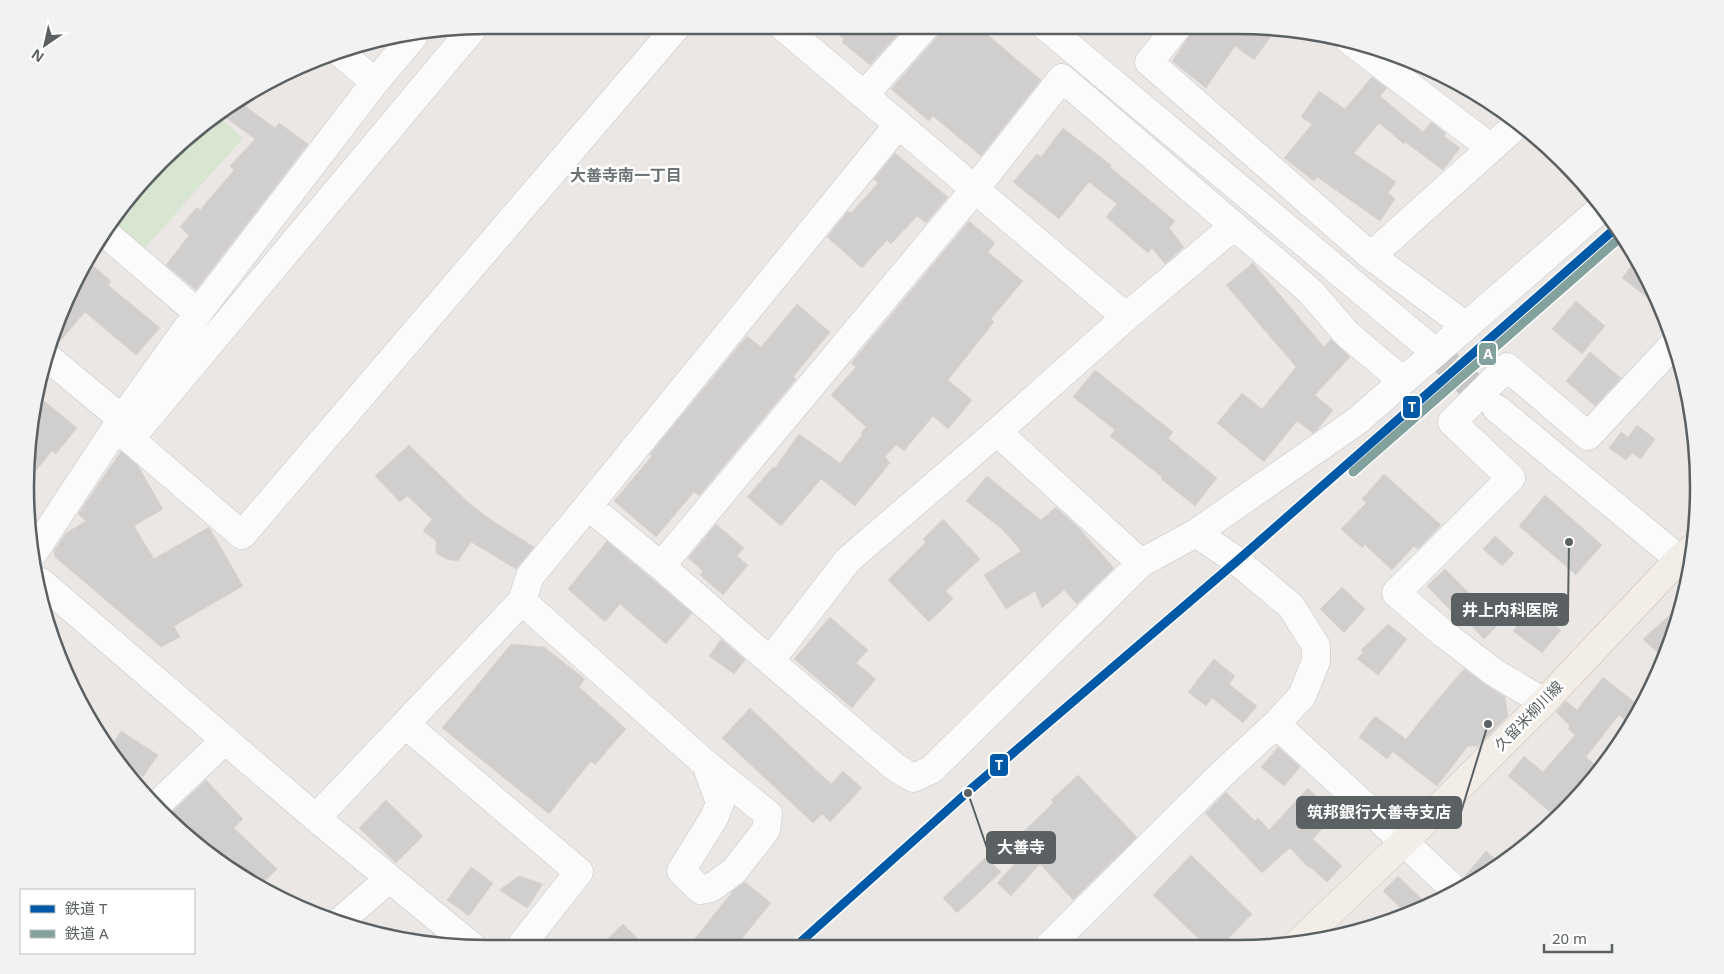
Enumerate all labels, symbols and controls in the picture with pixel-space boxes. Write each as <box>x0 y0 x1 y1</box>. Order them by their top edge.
north arrow <box>20 20 70 70</box>
text: N <box>27 45 47 67</box>
district label: 大善寺南一丁目 <box>570 164 682 186</box>
line badge: A <box>1478 342 1497 366</box>
text: A <box>1483 344 1493 363</box>
line badge: T <box>1402 395 1421 419</box>
text: T <box>1408 397 1416 416</box>
callout: 井上内科医院 <box>1452 594 1568 625</box>
text: 井上内科医院 <box>1462 599 1558 621</box>
street label: 久留米柳川線 <box>1490 676 1567 755</box>
line badge: T <box>989 753 1009 777</box>
text: T <box>995 755 1003 774</box>
callout: 筑邦銀行大善寺支店 <box>1297 797 1461 828</box>
text: 筑邦銀行大善寺支店 <box>1307 801 1451 823</box>
callout: 大善寺 <box>987 832 1055 863</box>
text: 大善寺 <box>997 836 1045 858</box>
legend <box>20 889 195 954</box>
text: 鉄道 T <box>65 898 108 918</box>
scale bar <box>1544 922 1612 954</box>
text: 鉄道 A <box>65 923 109 943</box>
text: 20 m <box>1552 928 1587 948</box>

